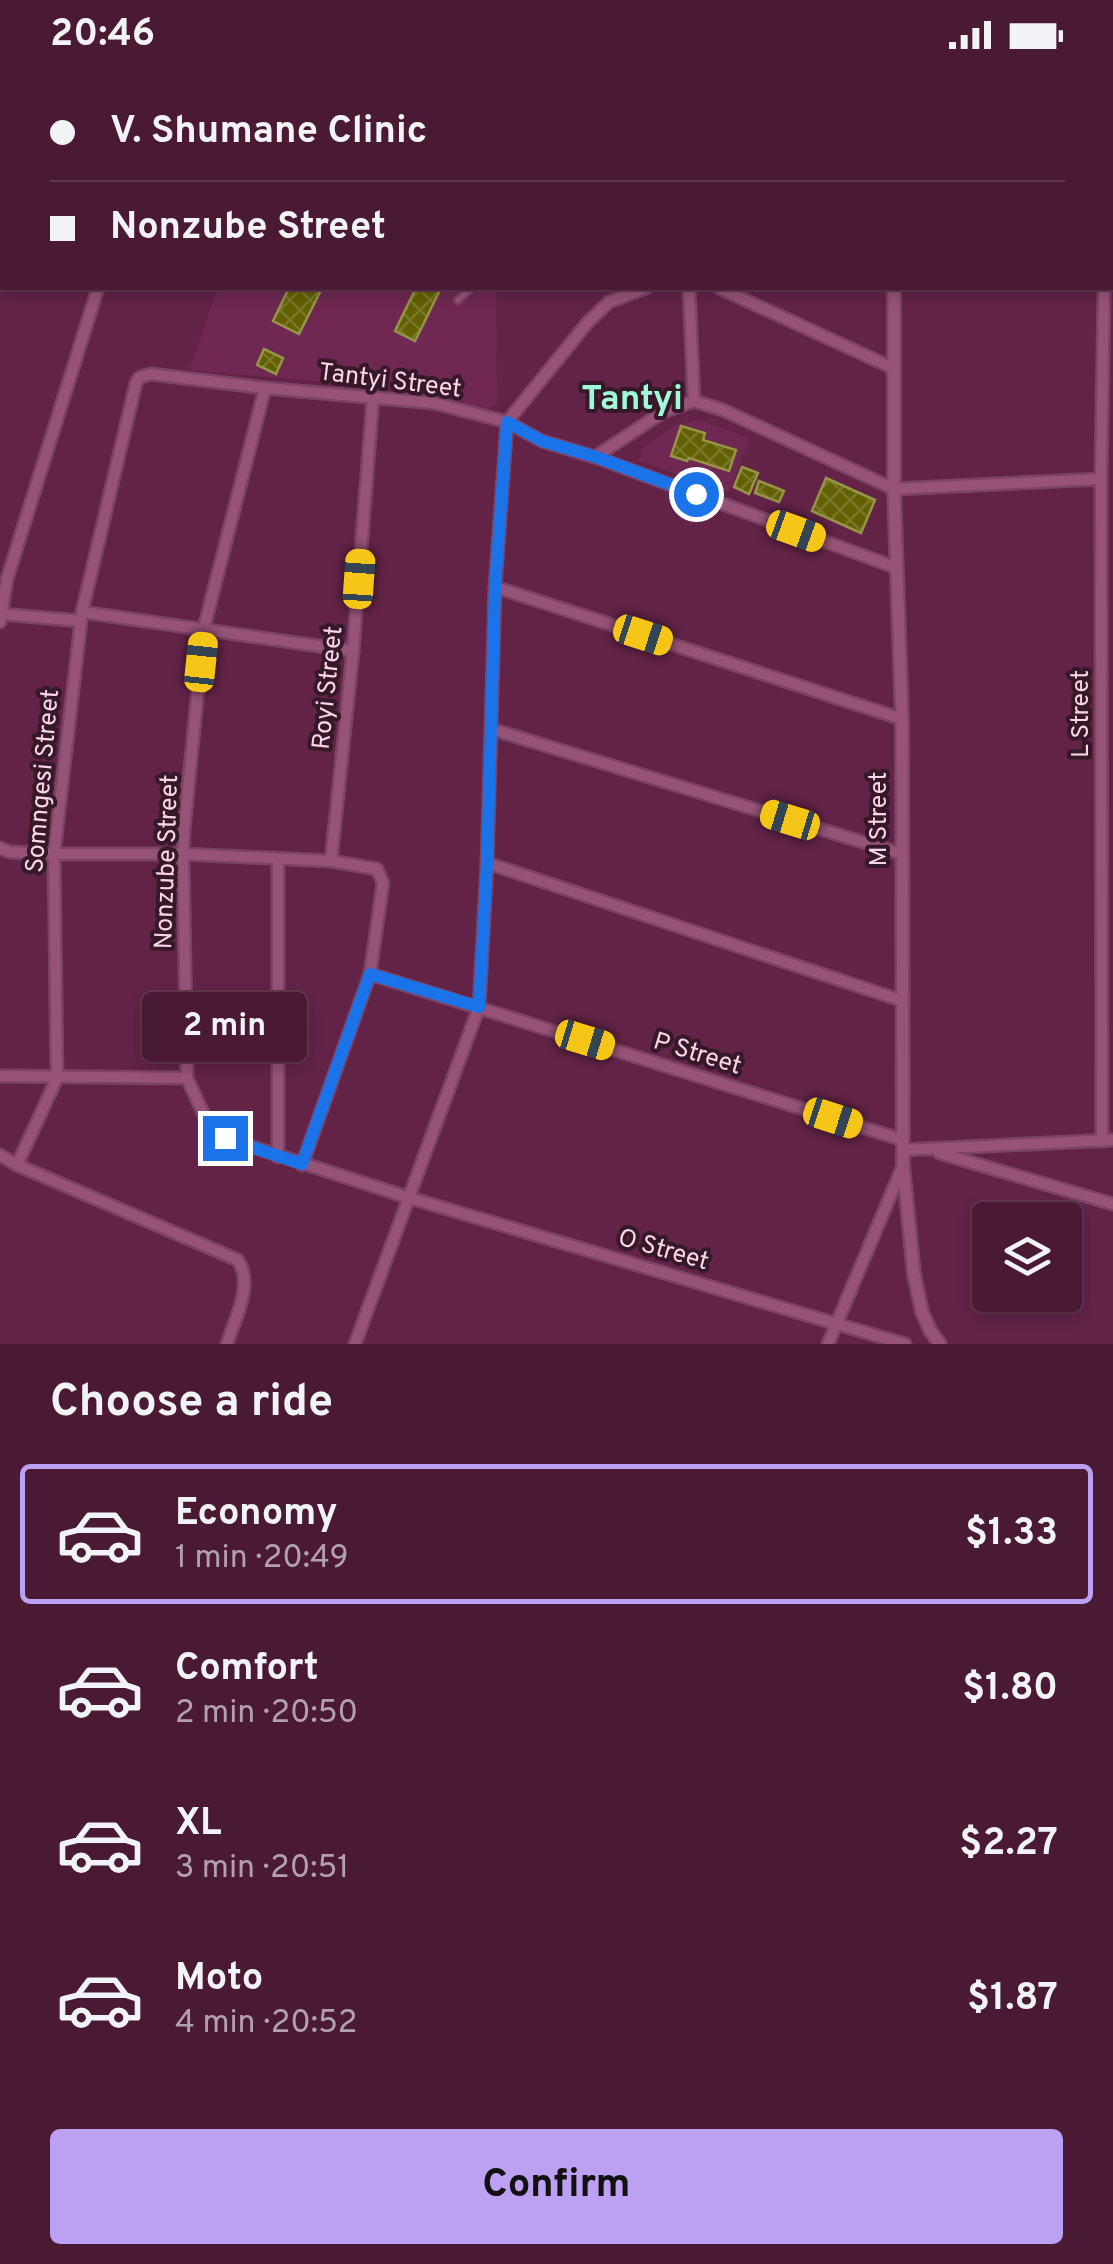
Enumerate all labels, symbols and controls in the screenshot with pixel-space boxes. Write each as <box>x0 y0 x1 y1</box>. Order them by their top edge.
text: 20:46 <box>50 11 155 60</box>
text: V. Shumane Clinic <box>110 108 427 157</box>
text: Nonzube Street <box>110 204 386 253</box>
street label: Tantyi Street <box>317 357 463 407</box>
district label: Tantyi <box>581 378 683 422</box>
route start <box>674 472 719 517</box>
car <box>763 507 829 555</box>
car <box>342 548 376 610</box>
car <box>610 611 676 659</box>
street label: Royi Street <box>307 625 351 751</box>
car <box>183 631 219 693</box>
street label: L Street <box>1066 670 1098 758</box>
street label: Somngesi Street <box>20 688 68 874</box>
street label: M Street <box>864 772 896 866</box>
street label: Nonzube Street <box>149 774 187 950</box>
car <box>757 797 823 843</box>
callout: 2 min <box>142 993 308 1063</box>
text: 2 min <box>183 1007 266 1047</box>
car <box>552 1017 618 1063</box>
street label: P Street <box>649 1026 745 1084</box>
car <box>800 1094 866 1142</box>
route end <box>203 1116 248 1161</box>
map controls <box>972 1202 1082 1312</box>
button: layers <box>972 1202 1082 1312</box>
street label: O Street <box>614 1223 712 1279</box>
text: Choose a ride <box>50 1375 333 1432</box>
icon: car <box>55 1489 145 1579</box>
text: Economy <box>175 1490 337 1539</box>
text: $1.33 <box>965 1510 1058 1559</box>
text: 1 min · 20:49 <box>175 1539 349 1579</box>
icon: car <box>55 1644 145 1734</box>
text: Comfort <box>175 1645 319 1694</box>
text: $1.80 <box>962 1665 1058 1714</box>
text: 2 min · 20:50 <box>175 1694 358 1734</box>
icon: car <box>55 1799 145 1889</box>
text: XL <box>175 1800 222 1849</box>
text: $2.27 <box>959 1820 1058 1869</box>
text: 3 min · 20:51 <box>175 1849 349 1889</box>
icon: car <box>55 1954 145 2044</box>
text: Moto <box>175 1955 263 2004</box>
text: $1.87 <box>967 1975 1058 2024</box>
text: 4 min · 20:52 <box>175 2004 357 2044</box>
button: Confirm <box>50 2129 1063 2244</box>

